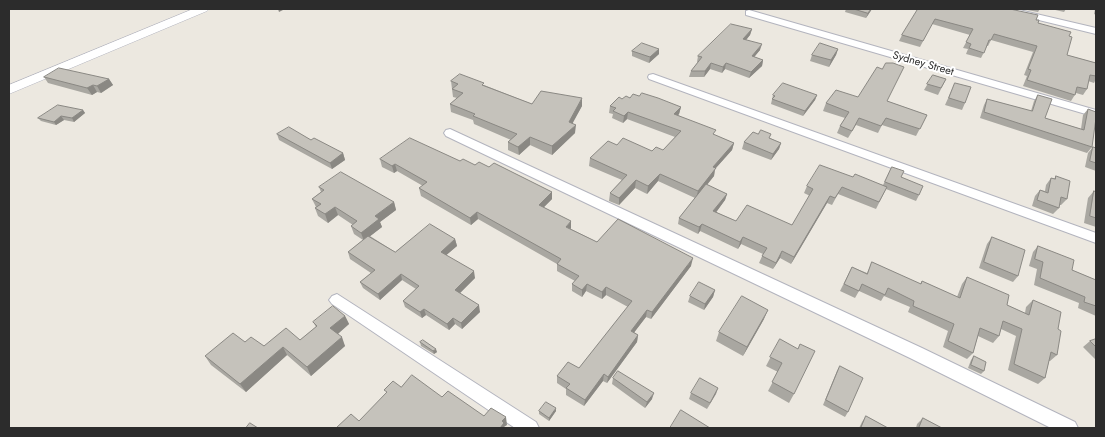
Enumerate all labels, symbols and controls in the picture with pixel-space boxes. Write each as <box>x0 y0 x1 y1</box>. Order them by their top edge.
street label: Sydney Street <box>891 49 955 79</box>

